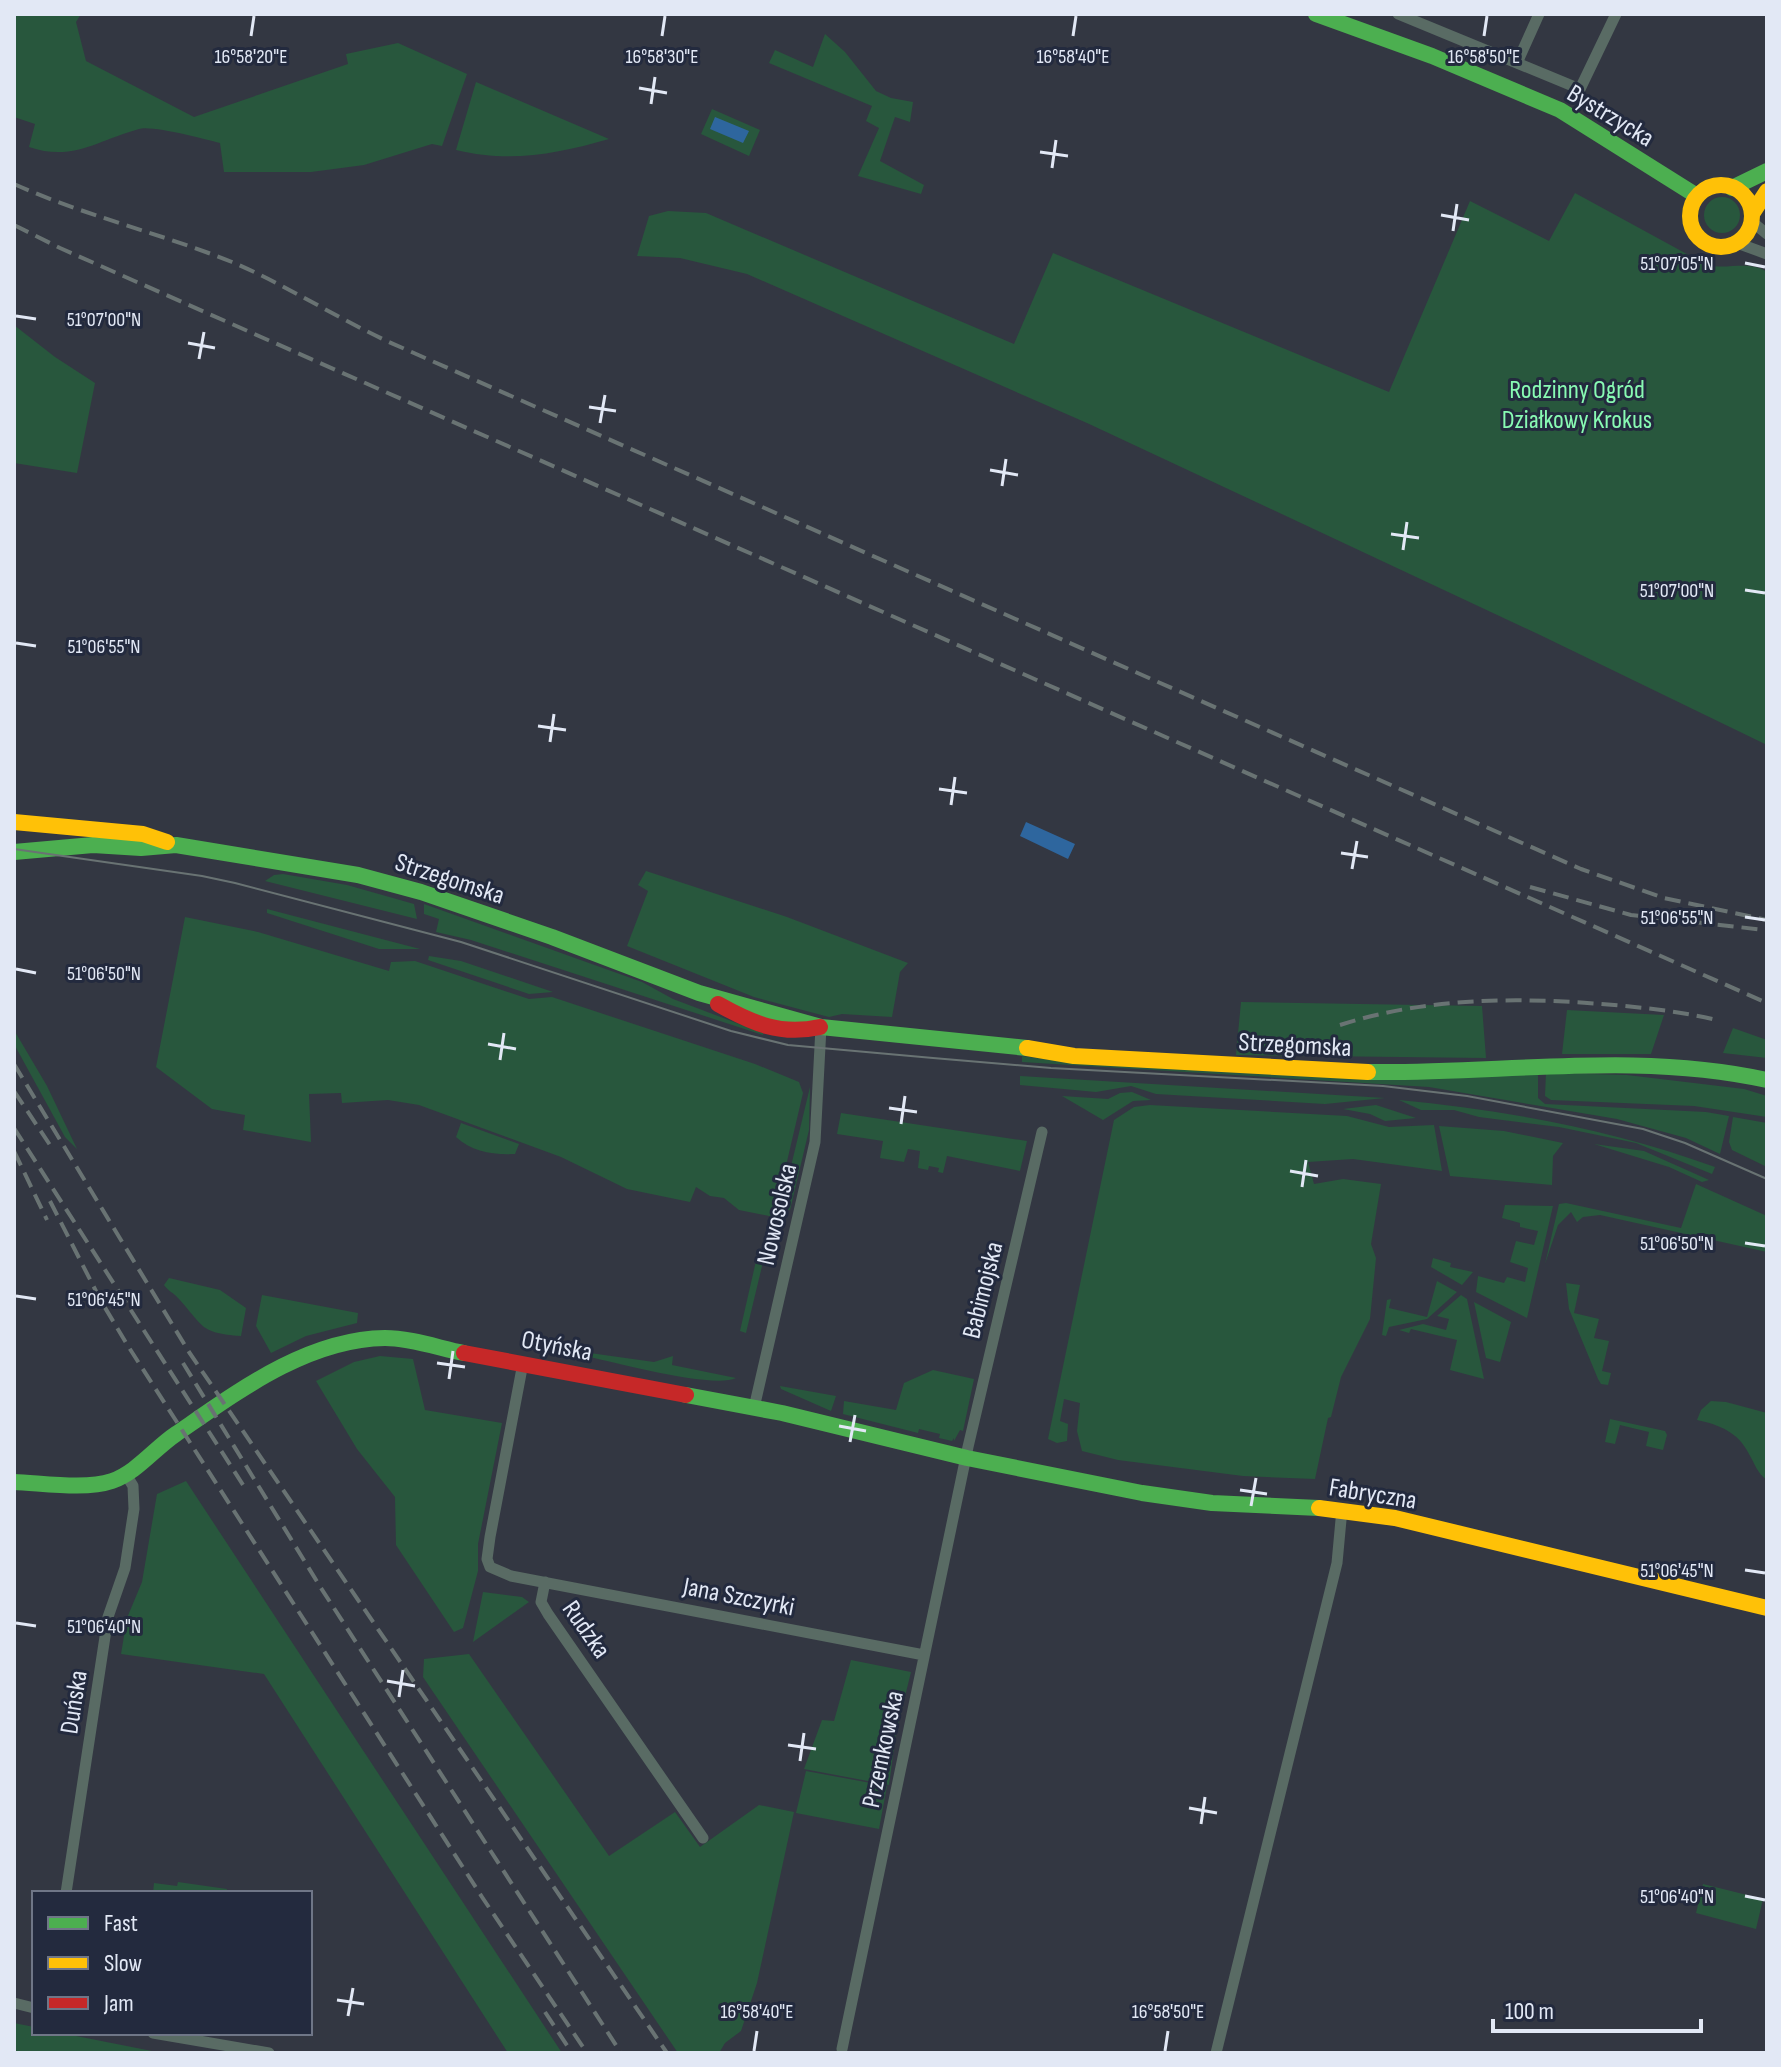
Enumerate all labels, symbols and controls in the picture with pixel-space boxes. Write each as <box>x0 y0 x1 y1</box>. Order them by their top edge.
text: 16°58'20"E <box>215 45 287 69</box>
text: 16°58'30"E <box>626 45 698 69</box>
text: 16°58'40"E <box>1037 45 1109 69</box>
text: 16°58'50"E <box>1448 45 1520 69</box>
street label: Bystrzycka <box>1561 78 1659 154</box>
text: 51°07'05"N <box>1640 252 1714 276</box>
text: 51°07'00"N <box>67 308 141 332</box>
park label: Rodzinny Ogród Działkowy Krokus <box>1502 375 1652 436</box>
text: 51°07'00"N <box>1640 579 1714 603</box>
text: 51°06'55"N <box>68 635 140 659</box>
street label: Strzegomska <box>391 847 508 912</box>
text: 51°06'55"N <box>1641 906 1713 930</box>
text: 51°06'50"N <box>67 962 141 986</box>
street label: Strzegomska <box>1238 1027 1352 1064</box>
street label: Nowosolska <box>751 1160 804 1268</box>
text: 51°06'50"N <box>1640 1232 1714 1256</box>
street label: Babimojska <box>956 1239 1010 1342</box>
text: 51°06'45"N <box>67 1288 141 1312</box>
street label: Otyńska <box>519 1324 595 1368</box>
street label: Fabryczna <box>1327 1472 1419 1517</box>
text: 51°06'45"N <box>1640 1559 1714 1583</box>
street label: Jana Szczyrki <box>680 1571 797 1623</box>
street label: Rudzka <box>555 1595 617 1665</box>
text: 51°06'40"N <box>67 1615 141 1639</box>
street label: Duńska <box>54 1668 95 1736</box>
street label: Przemkowska <box>856 1688 911 1811</box>
text: 51°06'40"N <box>1640 1885 1714 1909</box>
legend <box>32 1891 312 2035</box>
text: Fast <box>104 1909 138 1938</box>
text: Slow <box>104 1949 142 1978</box>
scale bar <box>1493 1983 1701 2033</box>
text: Jam <box>103 1989 134 2018</box>
text: 100 m <box>1505 1997 1554 2026</box>
text: 16°58'40"E <box>721 2000 793 2024</box>
text: 16°58'50"E <box>1132 2000 1204 2024</box>

